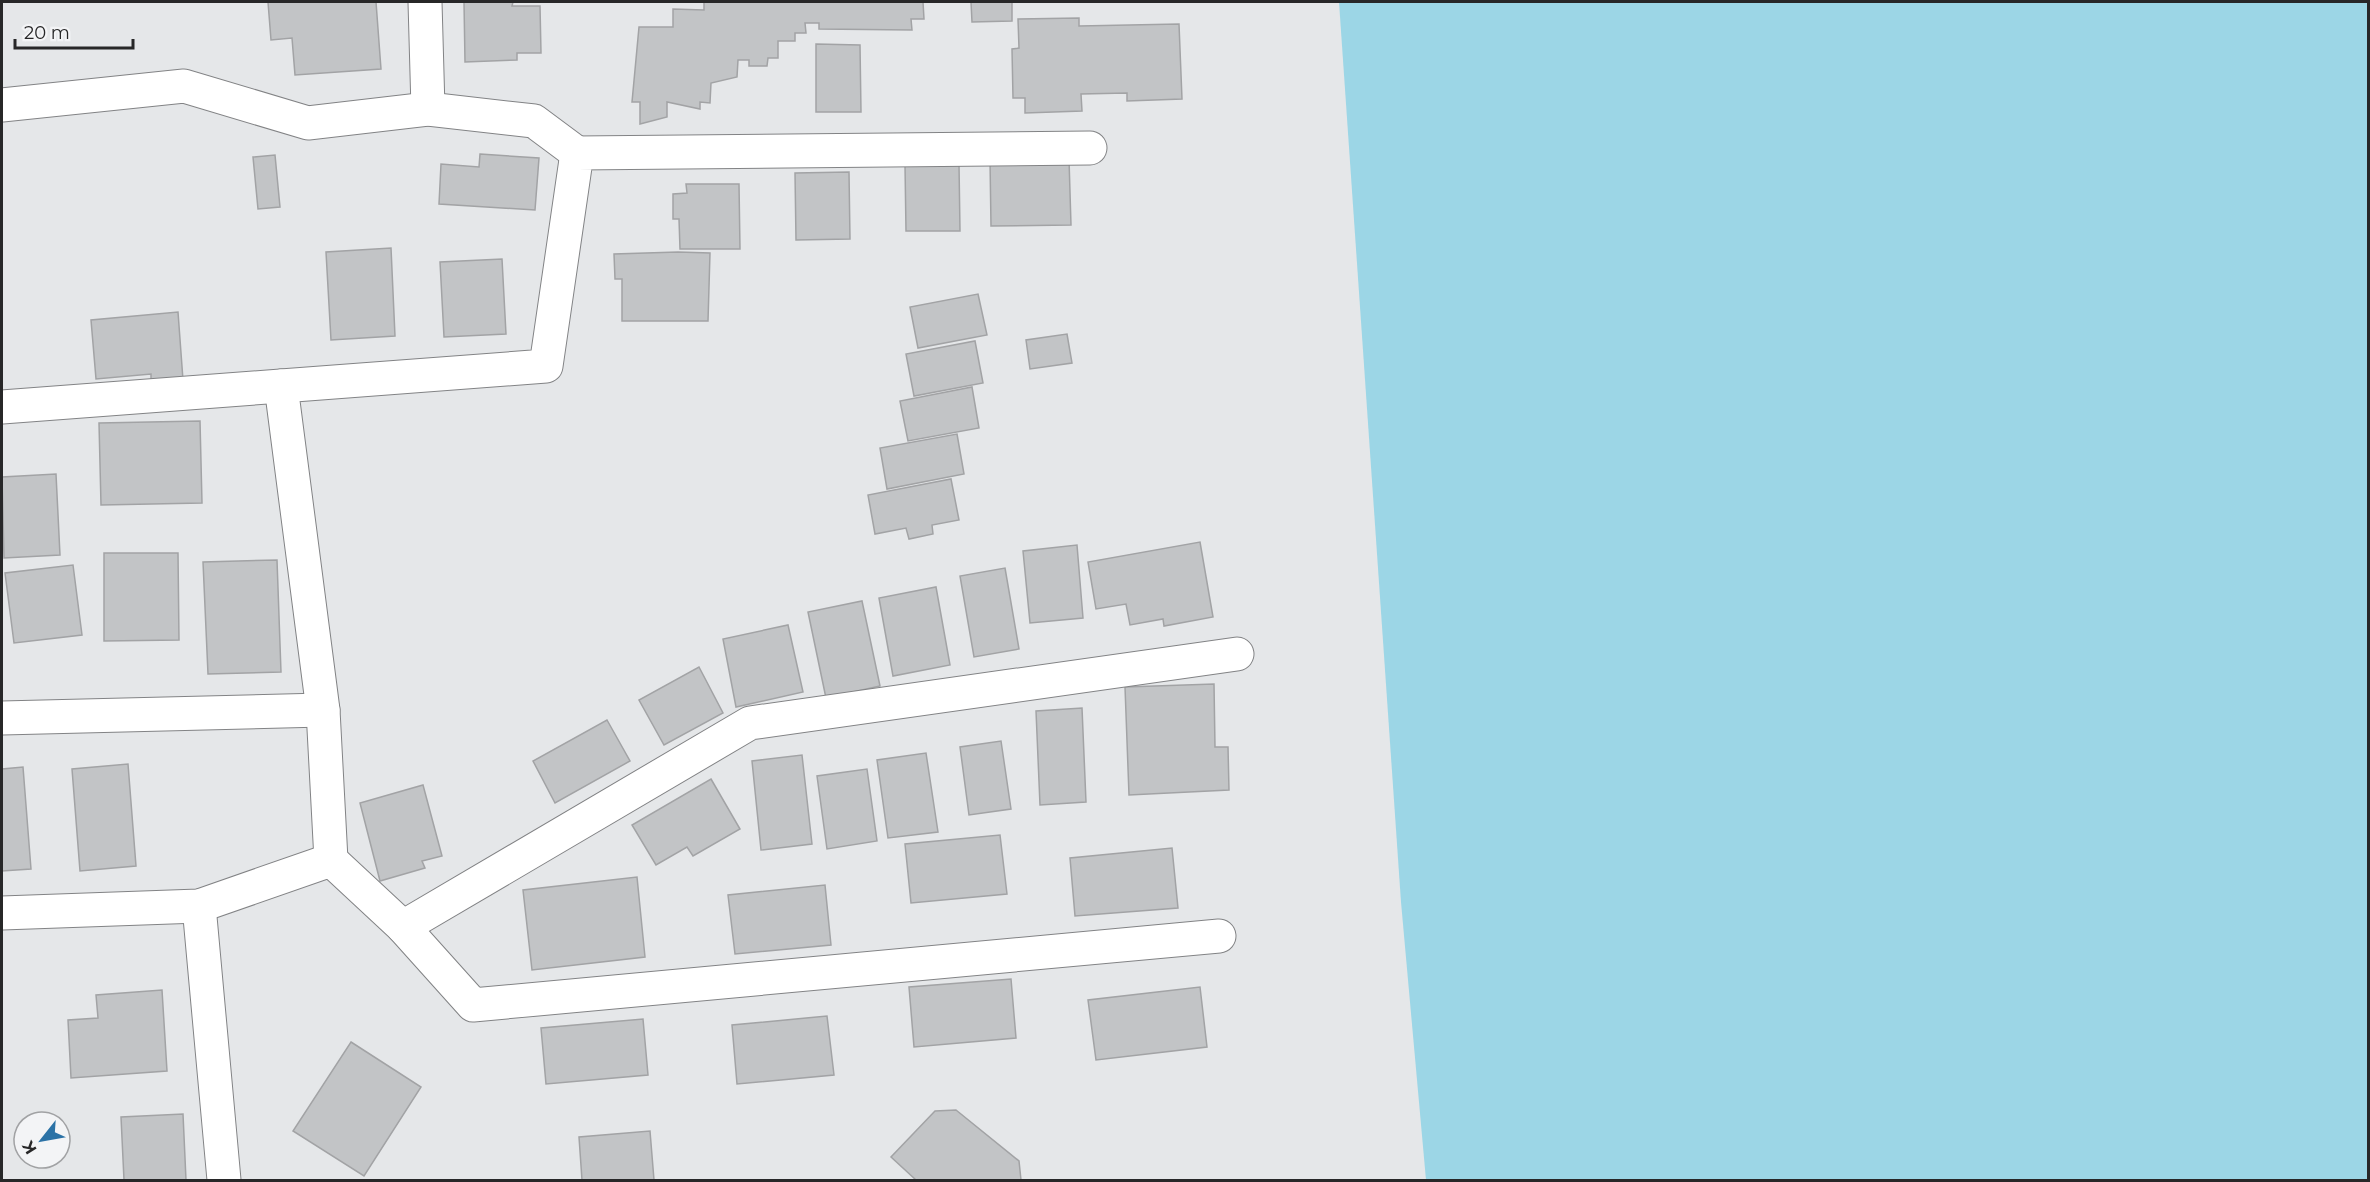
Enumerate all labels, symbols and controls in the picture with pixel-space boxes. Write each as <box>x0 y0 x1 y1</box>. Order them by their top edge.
scale bar <box>15 12 134 50</box>
text: 20 m <box>24 22 70 44</box>
north arrow <box>12 1110 72 1170</box>
text: K <box>18 1137 41 1157</box>

